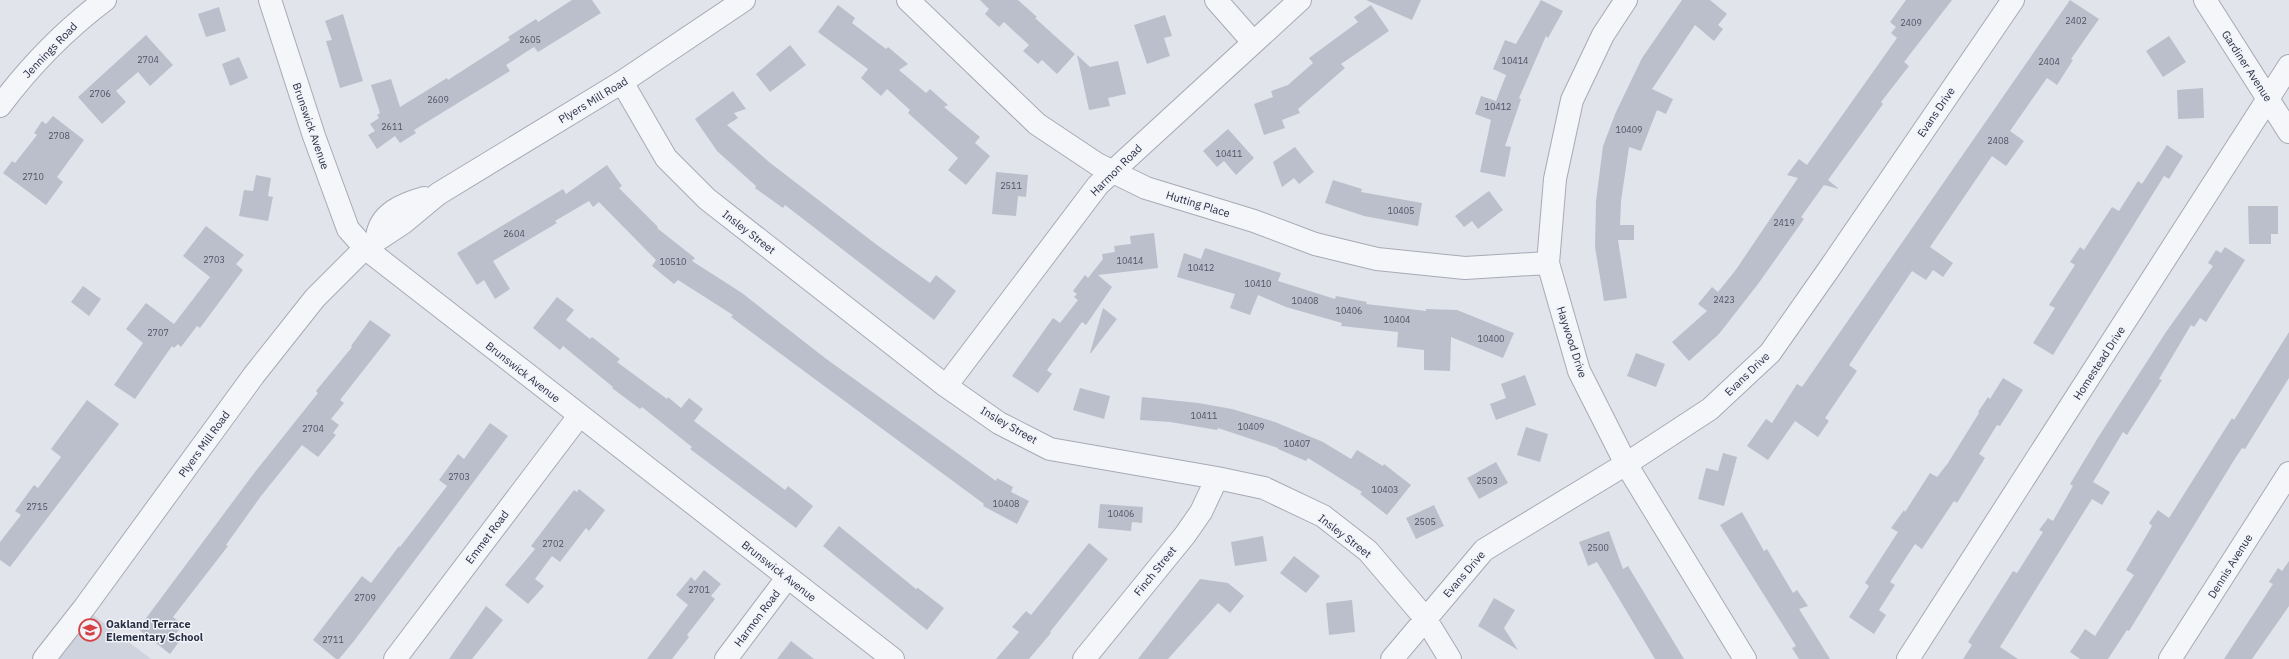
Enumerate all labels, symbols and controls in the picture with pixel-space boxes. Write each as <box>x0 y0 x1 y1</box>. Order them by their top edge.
house number: 2402 <box>2065 15 2087 26</box>
house number: 2409 <box>1900 17 1922 28</box>
street label: Jennings Road <box>20 19 80 81</box>
street label: Gardiner Avenue <box>2219 28 2275 104</box>
house number: 2605 <box>519 34 541 45</box>
house number: 2704 <box>137 54 159 65</box>
house number: 10414 <box>1501 55 1529 66</box>
house number: 2404 <box>2038 56 2060 67</box>
street label: Plyers Mill Road <box>556 74 630 126</box>
street label: Brunswick Avenue <box>290 81 332 171</box>
street label: Evans Drive <box>1914 84 1958 140</box>
house number: 2706 <box>89 88 111 99</box>
house number: 2609 <box>427 94 449 105</box>
house number: 10412 <box>1484 101 1512 112</box>
house number: 2611 <box>381 121 403 132</box>
house number: 10409 <box>1615 124 1643 135</box>
house number: 2708 <box>48 130 70 141</box>
house number: 2408 <box>1987 135 2009 146</box>
street label: Harmon Road <box>1087 141 1145 199</box>
house number: 10411 <box>1215 148 1243 159</box>
house number: 2710 <box>22 171 44 182</box>
house number: 2511 <box>1000 180 1022 191</box>
street label: Hutting Place <box>1164 188 1232 220</box>
house number: 10405 <box>1387 205 1415 216</box>
street label: Insley Street <box>720 207 778 257</box>
house number: 2419 <box>1773 217 1795 228</box>
house number: 2604 <box>503 228 525 239</box>
house number: 2703 <box>203 254 225 265</box>
house number: 10414 <box>1116 255 1144 266</box>
house number: 10510 <box>659 256 687 267</box>
house number: 10412 <box>1187 262 1215 273</box>
house number: 10410 <box>1244 278 1272 289</box>
house number: 2423 <box>1713 294 1735 305</box>
house number: 10408 <box>1291 295 1319 306</box>
street label: Haywood Drive <box>1554 304 1590 380</box>
house number: 10406 <box>1335 305 1363 316</box>
house number: 10404 <box>1383 314 1411 325</box>
street label: Homestead Drive <box>2070 323 2128 403</box>
house number: 2707 <box>147 327 169 338</box>
house number: 10400 <box>1477 333 1505 344</box>
street label: Brunswick Avenue <box>483 339 563 405</box>
street label: Evans Drive <box>1722 349 1772 399</box>
street label: Insley Street <box>978 403 1040 447</box>
street label: Plyers Mill Road <box>175 408 233 480</box>
house number: 10411 <box>1190 410 1218 421</box>
house number: 10409 <box>1237 421 1265 432</box>
house number: 2704 <box>302 423 324 434</box>
house number: 10407 <box>1283 438 1311 449</box>
house number: 2703 <box>448 471 470 482</box>
house number: 2503 <box>1476 475 1498 486</box>
house number: 10403 <box>1371 484 1399 495</box>
house number: 10408 <box>992 498 1020 509</box>
house number: 2715 <box>26 501 48 512</box>
street label: Emmet Road <box>462 507 512 567</box>
house number: 10406 <box>1107 508 1135 519</box>
street label: Insley Street <box>1316 511 1374 561</box>
house number: 2505 <box>1414 516 1436 527</box>
street label: Dennis Avenue <box>2205 531 2255 601</box>
house number: 2702 <box>542 538 564 549</box>
street label: Brunswick Avenue <box>739 538 819 604</box>
house number: 2500 <box>1587 542 1609 553</box>
street label: Finch Street <box>1131 543 1179 599</box>
street label: Evans Drive <box>1440 548 1488 600</box>
house number: 2701 <box>688 584 710 595</box>
street label: Harmon Road <box>731 587 783 649</box>
house number: 2709 <box>354 592 376 603</box>
school or university icon: Oakland Terrace Elementary School <box>77 617 103 643</box>
place label: Oakland Terrace Elementary School <box>106 617 204 644</box>
house number: 2711 <box>322 634 344 645</box>

